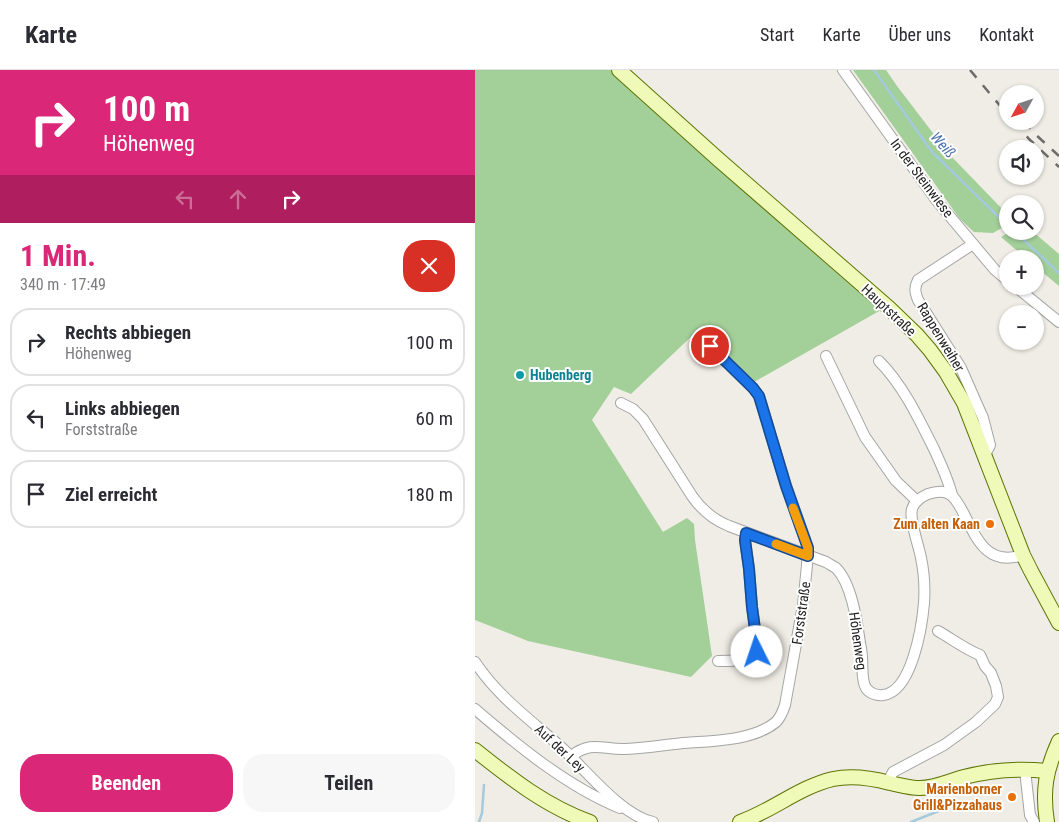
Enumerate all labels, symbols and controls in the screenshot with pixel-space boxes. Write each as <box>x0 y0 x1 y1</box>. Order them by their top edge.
text: Karte <box>25 21 77 49</box>
text: Start <box>760 24 794 45</box>
text: Karte <box>822 24 861 45</box>
text: Über uns <box>889 24 951 45</box>
text: Kontakt <box>979 24 1034 45</box>
north arrow <box>999 85 1044 130</box>
map controls <box>999 85 1044 350</box>
text: 100 m <box>103 89 190 130</box>
icon: right <box>20 90 85 155</box>
water label: Weiß <box>927 128 959 162</box>
text: Höhenweg <box>103 131 195 156</box>
street label: In der Steinwiese <box>887 136 957 221</box>
button: sound <box>999 140 1044 185</box>
icon: left <box>171 185 199 213</box>
icon: ahead <box>224 185 252 213</box>
icon: right <box>277 185 305 213</box>
button: search <box>999 195 1044 240</box>
text: 1 Min. <box>20 238 96 273</box>
button: close <box>403 240 455 292</box>
button: + <box>999 250 1044 295</box>
text: 340 m · 17:49 <box>20 275 106 294</box>
street label: Hauptstraße <box>859 281 920 339</box>
street label: Rappenweiher <box>914 300 968 374</box>
button: − <box>999 305 1044 350</box>
text: Rechts abbiegen <box>65 321 191 344</box>
pin <box>689 325 731 367</box>
icon: right <box>22 328 50 356</box>
text: 100 m <box>406 331 453 354</box>
icon: arrive <box>696 332 724 360</box>
text: Höhenweg <box>65 344 132 363</box>
place label: Hubenberg <box>530 367 591 383</box>
marker: Hubenberg <box>514 369 526 381</box>
text: Links abbiegen <box>65 397 180 420</box>
icon: left <box>22 404 50 432</box>
text: 60 m <box>416 407 453 430</box>
text: Forststraße <box>65 420 138 439</box>
icon: arrive <box>22 480 50 508</box>
text: Ziel erreicht <box>65 483 157 506</box>
text: 180 m <box>406 483 453 506</box>
place label: Zum alten Kaan <box>893 516 980 532</box>
marker: Zum alten Kaan <box>984 518 996 530</box>
street label: Forststraße <box>789 580 813 646</box>
street label: Höhenweg <box>846 611 870 671</box>
position arrow <box>730 625 782 677</box>
street label: Auf der Ley <box>532 721 588 775</box>
button: Beenden <box>20 754 233 812</box>
button: Teilen <box>243 754 455 812</box>
place label: Marienborner Grill&Pizzahaus <box>913 781 1002 813</box>
marker: Marienborner Grill&Pizzahaus <box>1006 791 1018 803</box>

